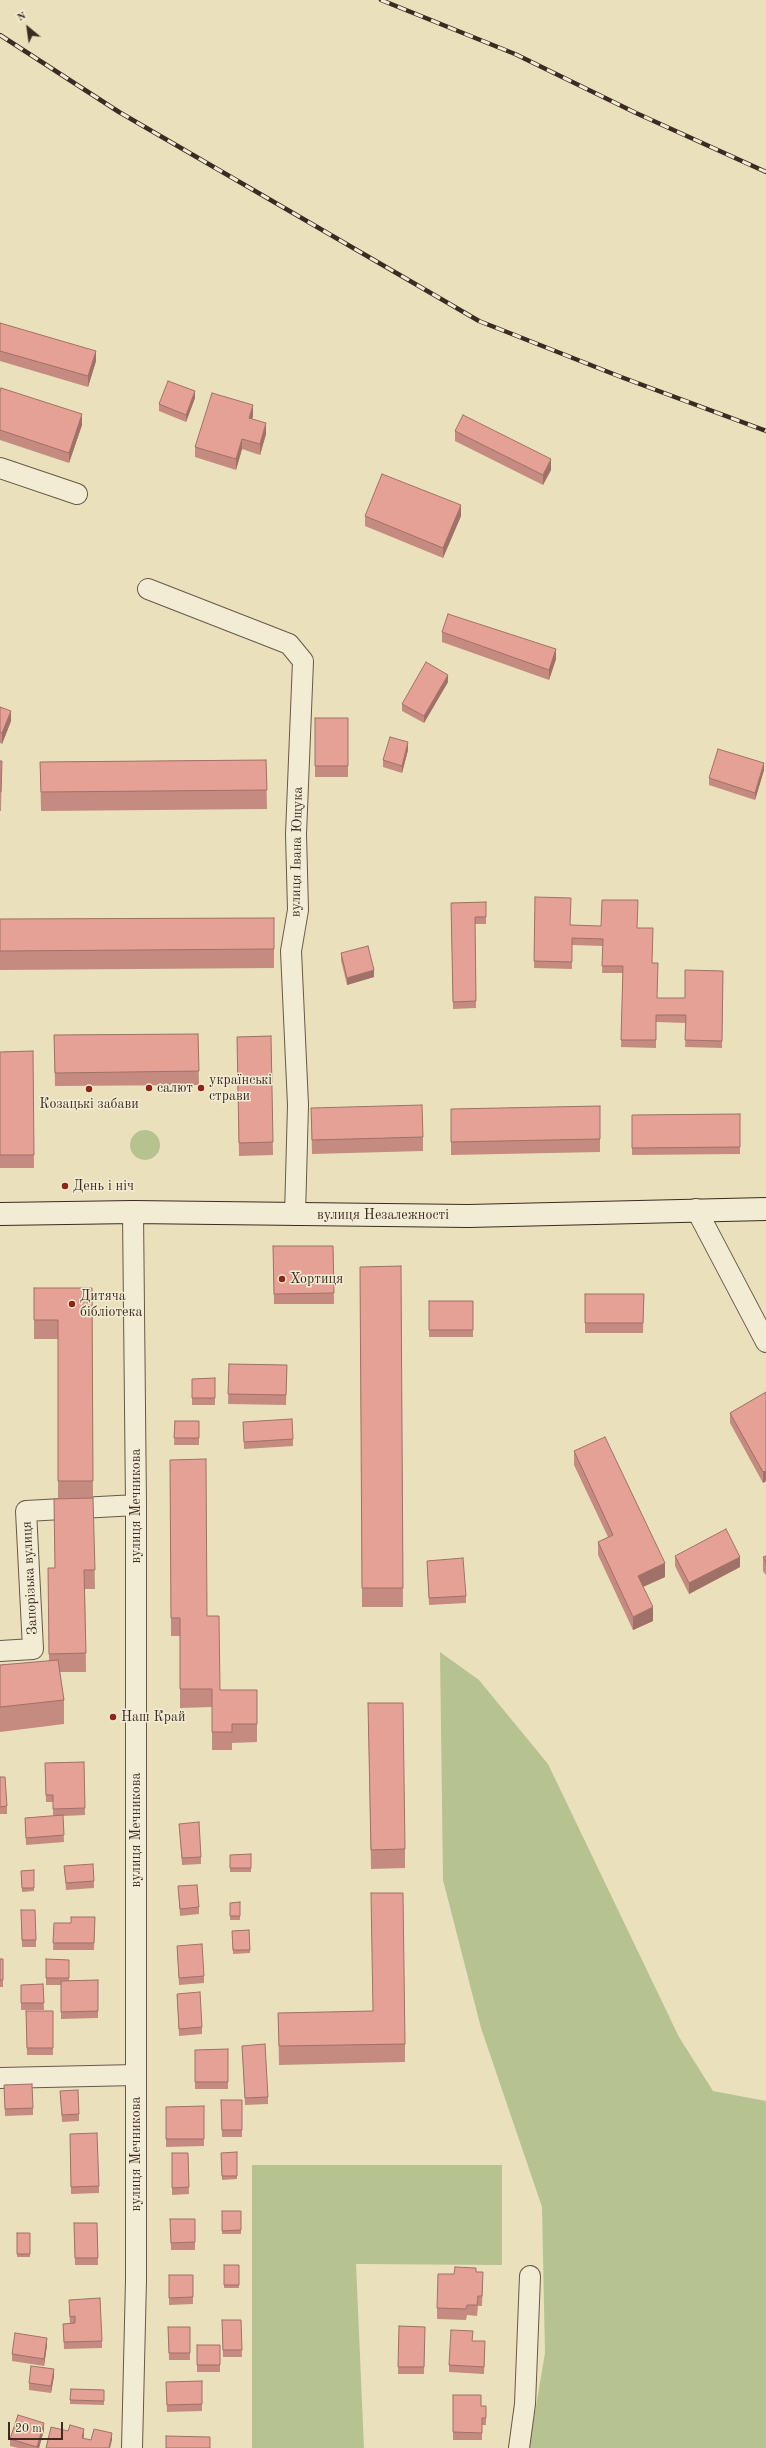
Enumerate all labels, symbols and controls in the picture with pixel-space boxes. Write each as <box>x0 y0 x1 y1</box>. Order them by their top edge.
north arrow <box>8 8 48 48</box>
text: N <box>16 10 28 24</box>
street label: вулиця Івана Ющука <box>287 787 307 917</box>
place label: українські страви <box>209 1072 272 1104</box>
place label: салют <box>157 1080 193 1096</box>
marker: салют <box>144 1083 154 1093</box>
marker: українські страви <box>196 1083 206 1093</box>
marker: Козацькі забави <box>84 1084 94 1094</box>
place label: Козацькі забави <box>39 1096 139 1112</box>
place label: День і ніч <box>73 1178 134 1194</box>
marker: День і ніч <box>60 1181 70 1191</box>
street label: вулиця Незалежності <box>317 1207 449 1223</box>
place label: Хортиця <box>290 1271 343 1287</box>
marker: Хортиця <box>277 1274 287 1284</box>
place label: Дитяча бібліотека <box>80 1288 142 1320</box>
marker: Дитяча бібліотека <box>67 1299 77 1309</box>
street label: вулиця Мечникова <box>128 1449 144 1563</box>
street label: Запорізька вулиця <box>19 1521 41 1635</box>
place label: Наш Край <box>121 1709 185 1725</box>
marker: Наш Край <box>108 1712 118 1722</box>
street label: вулиця Мечникова <box>128 1773 144 1887</box>
street label: вулиця Мечникова <box>128 2097 144 2211</box>
scale bar <box>10 2414 65 2440</box>
text: 20 m <box>15 2423 42 2435</box>

